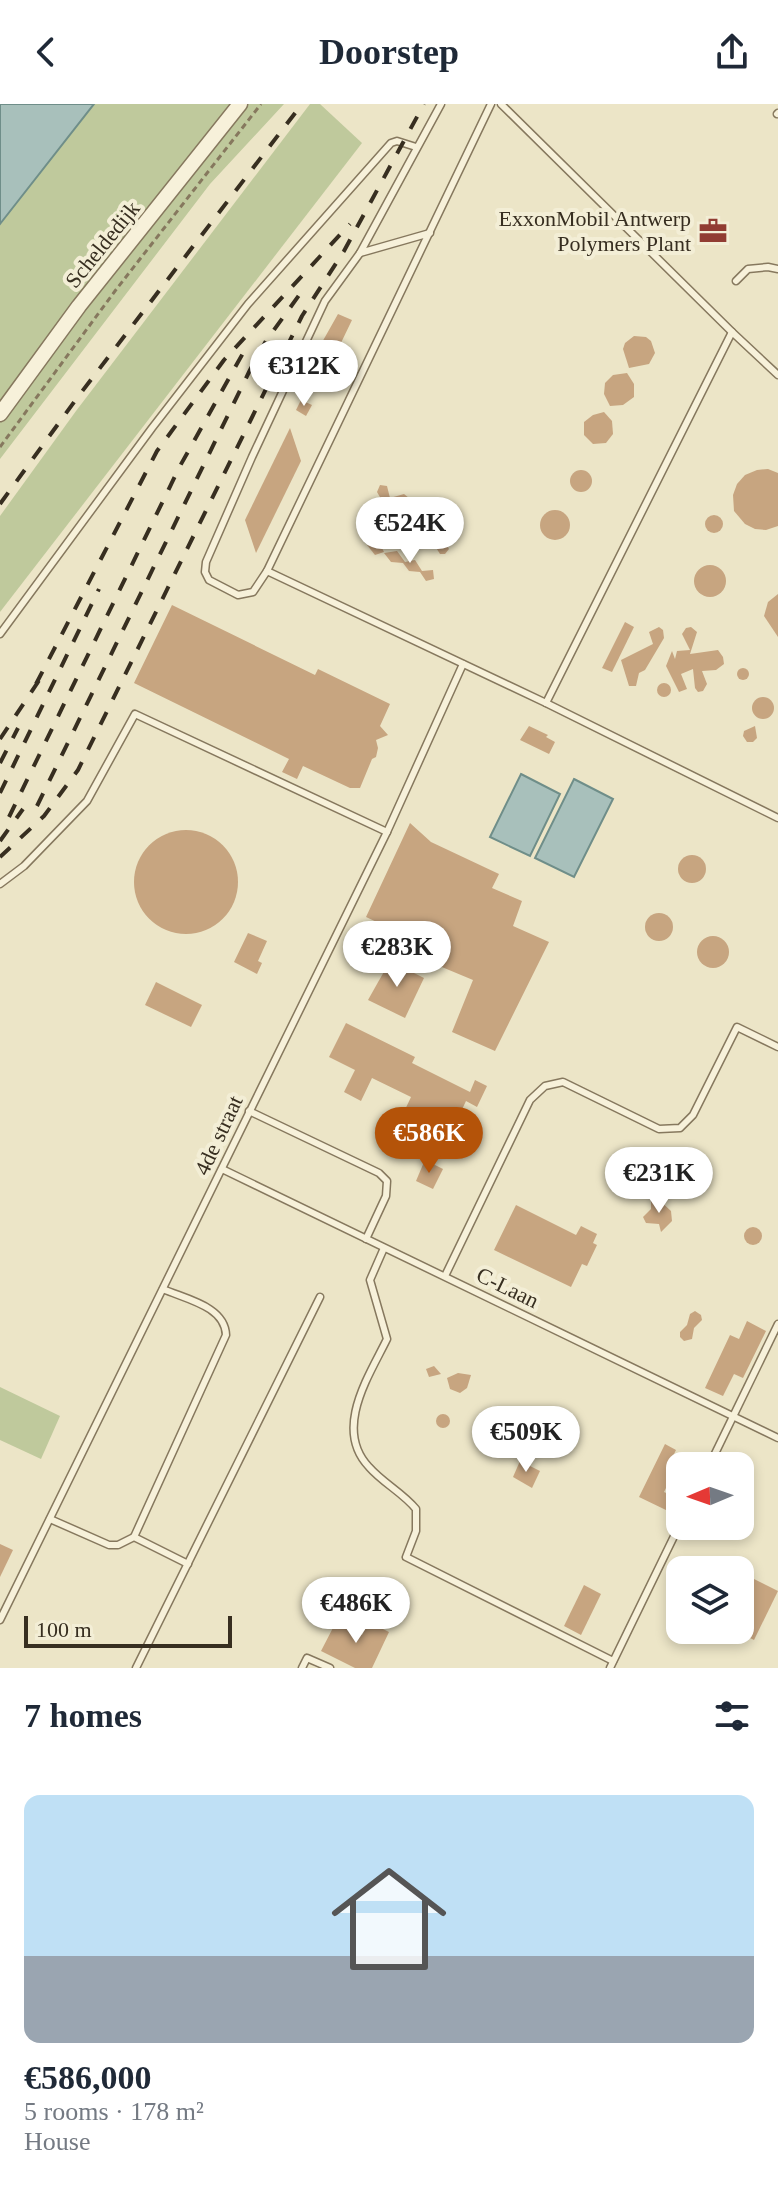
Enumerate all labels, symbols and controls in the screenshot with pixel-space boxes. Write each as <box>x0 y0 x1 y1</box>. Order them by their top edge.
icon: back <box>24 30 68 74</box>
icon: share <box>710 30 754 74</box>
text: Doorstep <box>319 32 459 72</box>
street label: Scheldedijk <box>60 196 145 293</box>
place label: ExxonMobil Antwerp Polymers Plant <box>499 206 691 256</box>
office icon: ExxonMobil Antwerp Polymers Plant <box>698 216 728 246</box>
pin: €312K <box>248 340 360 408</box>
text: €312K <box>268 351 340 380</box>
pin: €524K <box>354 497 466 565</box>
text: €524K <box>374 508 446 537</box>
pin: €283K <box>341 921 453 989</box>
text: €283K <box>361 932 433 961</box>
street label: 4de straat <box>189 1091 248 1179</box>
pin: €586K <box>373 1107 485 1175</box>
text: €586K <box>393 1118 465 1147</box>
pin: €231K <box>603 1147 715 1215</box>
text: €231K <box>623 1158 695 1187</box>
street label: C-Laan <box>473 1262 543 1313</box>
pin: €509K <box>470 1406 582 1474</box>
text: €509K <box>490 1417 562 1446</box>
north arrow <box>666 1452 754 1540</box>
map controls <box>666 1452 754 1644</box>
button: layers <box>666 1556 754 1644</box>
pin: €486K <box>300 1577 412 1645</box>
text: €486K <box>320 1588 392 1617</box>
scale bar <box>24 1612 232 1648</box>
text: 100 m <box>36 1617 92 1642</box>
icon: filters <box>710 1694 754 1738</box>
text: 7 homes <box>24 1697 142 1734</box>
icon: home <box>317 1847 461 1991</box>
text: €586,000 <box>24 2059 152 2096</box>
text: 5 rooms · 178 m² <box>24 2097 204 2126</box>
text: House <box>24 2127 90 2156</box>

